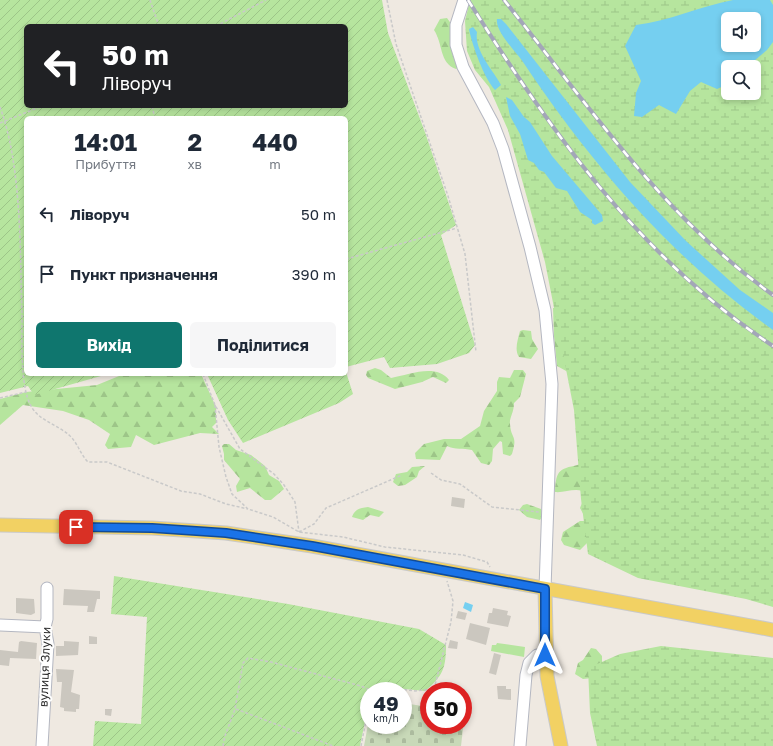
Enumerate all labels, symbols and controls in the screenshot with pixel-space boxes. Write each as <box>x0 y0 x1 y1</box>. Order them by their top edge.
map controls <box>721 12 761 100</box>
button: sound <box>721 12 761 52</box>
text: 50 m <box>102 38 169 71</box>
icon: left <box>36 40 88 92</box>
button: search <box>721 60 761 100</box>
text: Ліворуч <box>102 72 172 94</box>
text: 14:01 <box>74 127 137 156</box>
text: 2 <box>187 127 202 156</box>
text: 440 <box>252 127 298 156</box>
text: Прибуття <box>75 156 136 172</box>
text: хв <box>187 156 202 172</box>
text: m <box>269 156 281 172</box>
icon: left <box>36 203 58 225</box>
text: Ліворуч <box>70 205 129 223</box>
text: 50 m <box>301 205 336 223</box>
icon: arrive <box>36 263 58 285</box>
text: Пункт призначення <box>70 265 218 283</box>
text: 390 m <box>292 265 336 283</box>
button: Вихід <box>36 322 182 368</box>
button: Поділитися <box>190 322 336 368</box>
pin <box>59 510 93 544</box>
icon: arrive <box>65 516 87 538</box>
street label: вулиця Злуки <box>36 627 53 707</box>
position arrow <box>524 634 566 676</box>
speed limit sign: 50 <box>420 682 472 734</box>
text: 49 <box>373 691 399 715</box>
text: km/h <box>373 712 399 724</box>

